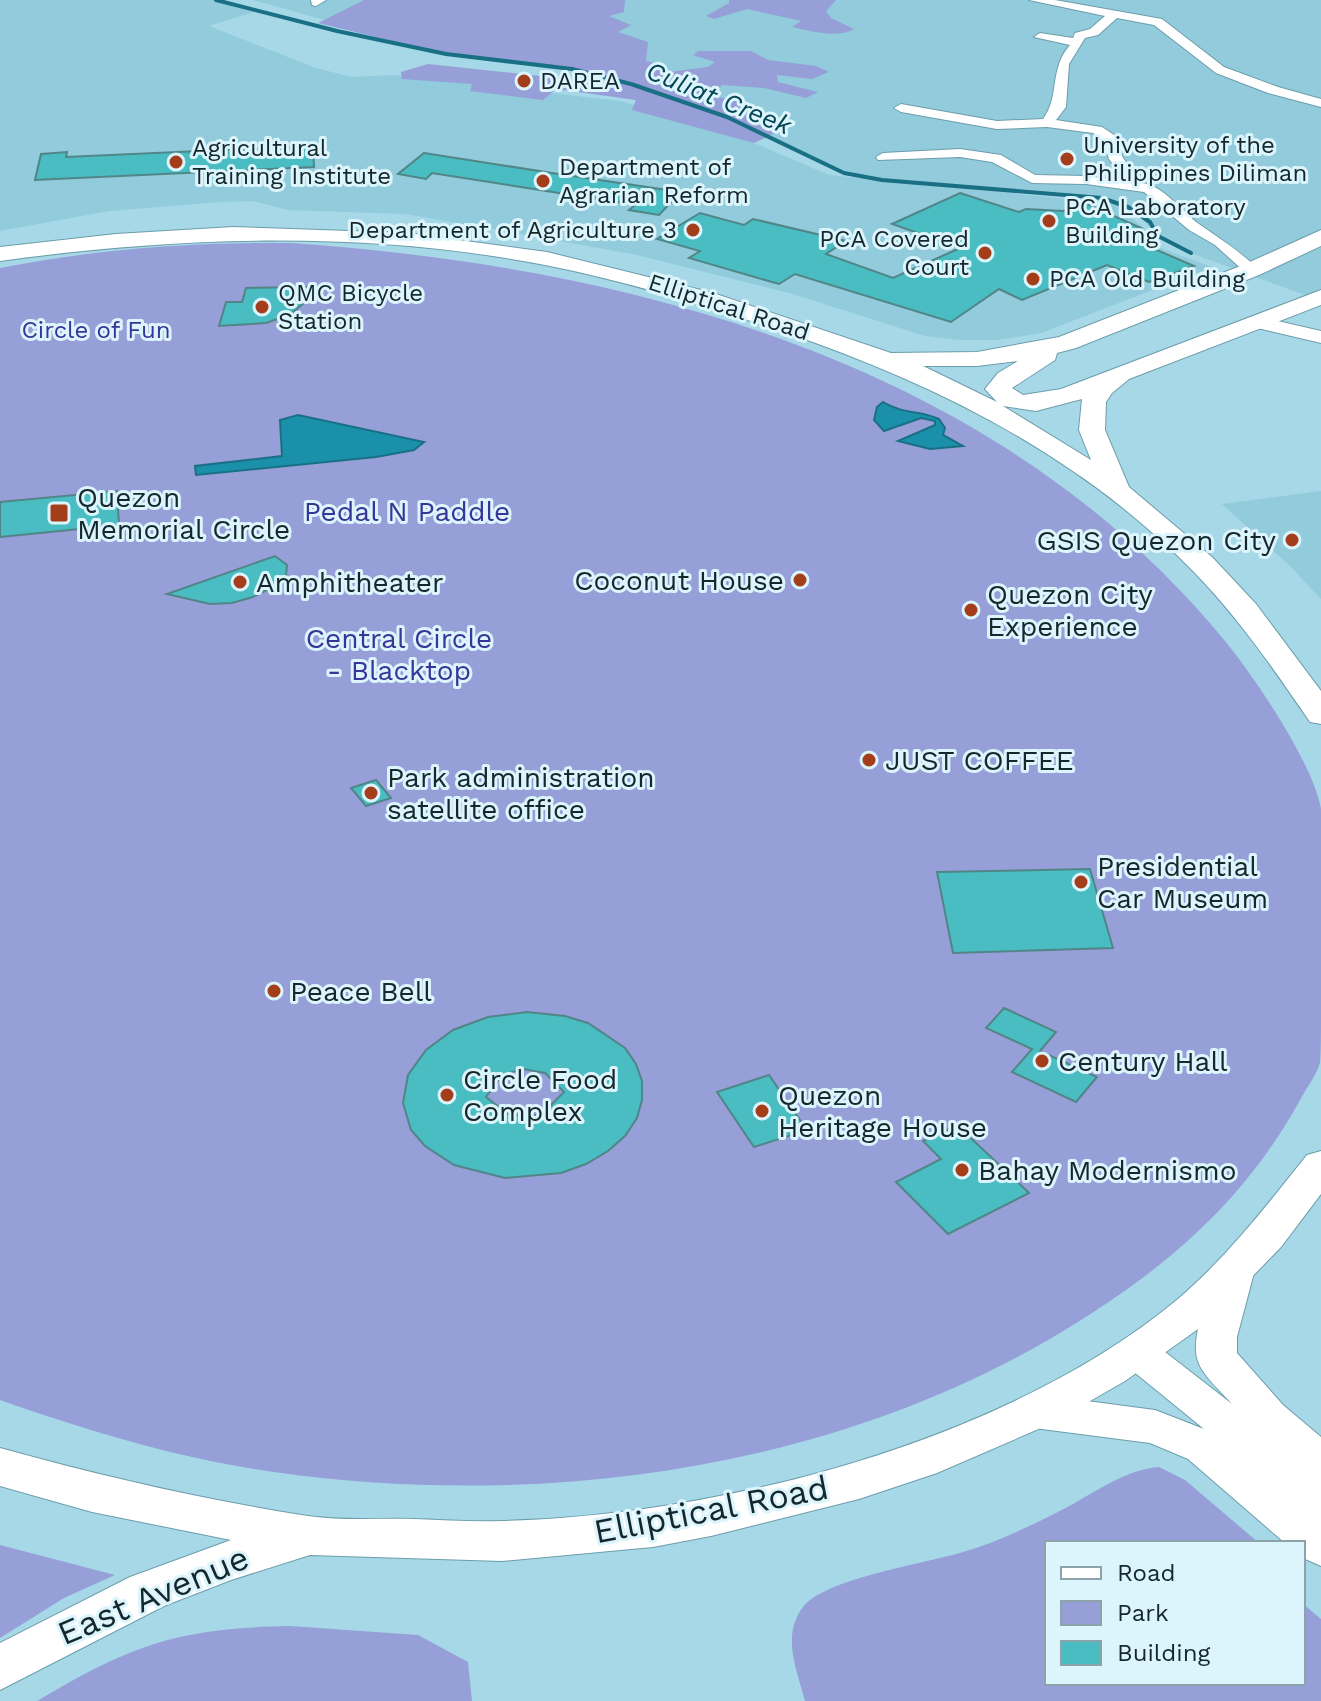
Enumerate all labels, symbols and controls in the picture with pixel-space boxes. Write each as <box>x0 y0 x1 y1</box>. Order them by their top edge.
water label: Culiat Creek <box>642 55 797 141</box>
place label: DAREA <box>540 67 620 95</box>
marker: DAREA <box>515 72 533 90</box>
place label: University of the Philippines Diliman <box>1083 131 1307 187</box>
place label: Agricultural Training Institute <box>192 134 391 190</box>
marker: University of the Philippines Diliman <box>1058 150 1076 168</box>
marker: Agricultural Training Institute <box>167 153 185 171</box>
place label: Department of Agrarian Reform <box>559 153 749 209</box>
marker: Department of Agrarian Reform <box>534 172 552 190</box>
place label: PCA Laboratory Building <box>1065 193 1246 249</box>
marker: PCA Laboratory Building <box>1040 212 1058 230</box>
place label: Department of Agriculture 3 <box>348 216 677 244</box>
marker: Department of Agriculture 3 <box>684 221 702 239</box>
place label: PCA Covered Court <box>819 225 969 281</box>
marker: PCA Covered Court <box>976 244 994 262</box>
place label: PCA Old Building <box>1049 265 1245 293</box>
street label: Elliptical Road <box>645 268 813 346</box>
marker: PCA Old Building <box>1024 270 1042 288</box>
place label: QMC Bicycle Station <box>278 279 423 335</box>
marker: QMC Bicycle Station <box>253 298 271 316</box>
park label: Circle of Fun <box>21 316 171 344</box>
place label: Quezon Memorial Circle <box>77 481 290 546</box>
park label: Pedal N Paddle <box>304 495 510 528</box>
marker: Quezon Memorial Circle <box>48 502 70 524</box>
place label: GSIS Quezon City <box>1036 524 1277 557</box>
marker: GSIS Quezon City <box>1283 531 1301 549</box>
place label: Coconut House <box>574 564 784 597</box>
place label: Amphitheater <box>256 566 443 599</box>
marker: Coconut House <box>791 571 809 589</box>
marker: Amphitheater <box>231 573 249 591</box>
place label: Quezon City Experience <box>987 578 1153 643</box>
marker: Quezon City Experience <box>962 601 980 619</box>
park label: Central Circle - Blacktop <box>306 622 492 687</box>
place label: JUST COFFEE <box>885 744 1074 777</box>
marker: JUST COFFEE <box>860 751 878 769</box>
place label: Park administration satellite office <box>387 761 655 826</box>
marker: Park administration satellite office <box>362 784 380 802</box>
place label: Presidential Car Museum <box>1097 850 1268 915</box>
marker: Presidential Car Museum <box>1072 873 1090 891</box>
place label: Peace Bell <box>290 975 432 1008</box>
marker: Peace Bell <box>265 982 283 1000</box>
place label: Century Hall <box>1058 1045 1228 1078</box>
marker: Century Hall <box>1033 1052 1051 1070</box>
place label: Circle Food Complex <box>463 1063 617 1128</box>
place label: Quezon Heritage House <box>778 1079 987 1144</box>
marker: Circle Food Complex <box>438 1086 456 1104</box>
marker: Quezon Heritage House <box>753 1102 771 1120</box>
place label: Bahay Modernismo <box>978 1154 1236 1187</box>
marker: Bahay Modernismo <box>953 1161 971 1179</box>
street label: Elliptical Road <box>590 1467 832 1551</box>
street label: East Avenue <box>51 1537 255 1653</box>
legend <box>1045 1541 1305 1685</box>
text: Road <box>1117 1559 1176 1587</box>
text: Park <box>1117 1599 1169 1627</box>
text: Building <box>1117 1639 1210 1667</box>

